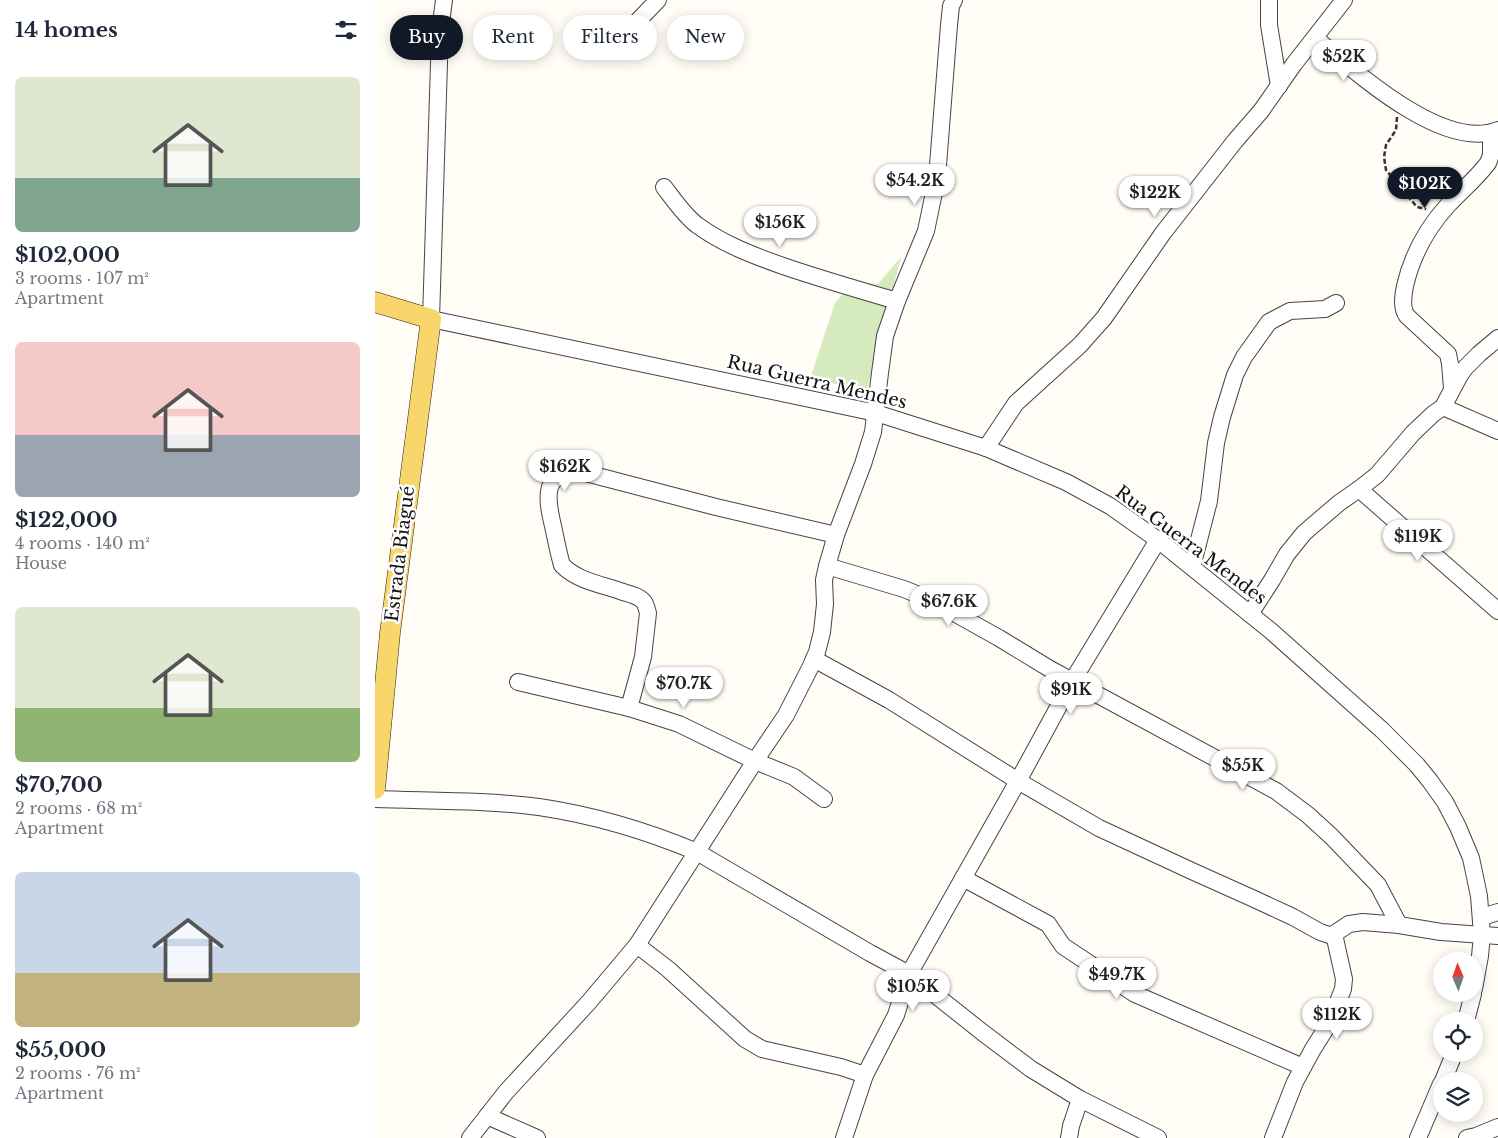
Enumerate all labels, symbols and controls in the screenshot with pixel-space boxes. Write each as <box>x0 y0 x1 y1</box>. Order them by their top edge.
chip: Buy <box>390 15 463 60</box>
chip: Rent <box>473 15 553 60</box>
chip: Filters <box>563 15 657 60</box>
chip: New <box>667 15 744 60</box>
icon: filters <box>332 16 360 44</box>
text: 14 homes <box>15 17 118 43</box>
pin: $52K <box>1314 39 1374 82</box>
text: $52K <box>1322 46 1366 66</box>
icon: home <box>143 110 233 200</box>
pin: $54.2K <box>874 164 956 206</box>
pin: $102K <box>1390 166 1460 209</box>
text: $54.2K <box>886 170 944 190</box>
text: $102K <box>1399 173 1451 193</box>
pin: $122K <box>1120 176 1190 218</box>
text: $122K <box>1129 182 1181 202</box>
pin: $156K <box>745 206 815 248</box>
text: $156K <box>755 212 805 232</box>
text: $102,000 <box>15 242 120 268</box>
text: 3 rooms · 107 m² <box>15 268 149 288</box>
text: Apartment <box>15 288 104 308</box>
street label: Rua Guerra Mendes <box>725 351 909 413</box>
icon: home <box>143 375 233 465</box>
pin: $162K <box>530 450 600 492</box>
text: $162K <box>539 456 591 476</box>
street label: Rua Guerra Mendes <box>1111 481 1271 609</box>
street label: Estrada Biagué <box>381 485 419 623</box>
text: $122,000 <box>15 507 118 533</box>
pin: $119K <box>1383 520 1453 562</box>
text: $119K <box>1394 526 1442 546</box>
text: 4 rooms · 140 m² <box>15 533 150 553</box>
text: House <box>15 553 67 573</box>
pin: $67.6K <box>908 584 990 627</box>
text: $67.6K <box>921 591 977 611</box>
icon: home <box>143 640 233 730</box>
pin: $70.7K <box>643 666 725 709</box>
pin: $91K <box>1041 672 1101 715</box>
text: $70.7K <box>656 673 712 693</box>
text: $91K <box>1050 679 1092 699</box>
pin: $55K <box>1213 748 1273 791</box>
text: $55K <box>1222 755 1264 775</box>
text: $70,700 <box>15 772 103 798</box>
text: 2 rooms · 68 m² <box>15 798 142 818</box>
text: Apartment <box>15 818 104 838</box>
icon: home <box>143 905 233 995</box>
north arrow <box>1433 952 1483 1002</box>
map controls <box>1433 952 1483 1122</box>
pin: $49.7K <box>1076 958 1158 1000</box>
text: $49.7K <box>1089 964 1145 984</box>
pin: $105K <box>878 970 948 1012</box>
text: $105K <box>887 976 939 996</box>
pin: $112K <box>1302 998 1372 1040</box>
text: $112K <box>1313 1004 1361 1024</box>
button: locate <box>1433 1012 1483 1062</box>
text: $55,000 <box>15 1037 106 1063</box>
text: 2 rooms · 76 m² <box>15 1063 141 1083</box>
button: layers <box>1433 1072 1483 1122</box>
text: Apartment <box>15 1083 104 1103</box>

